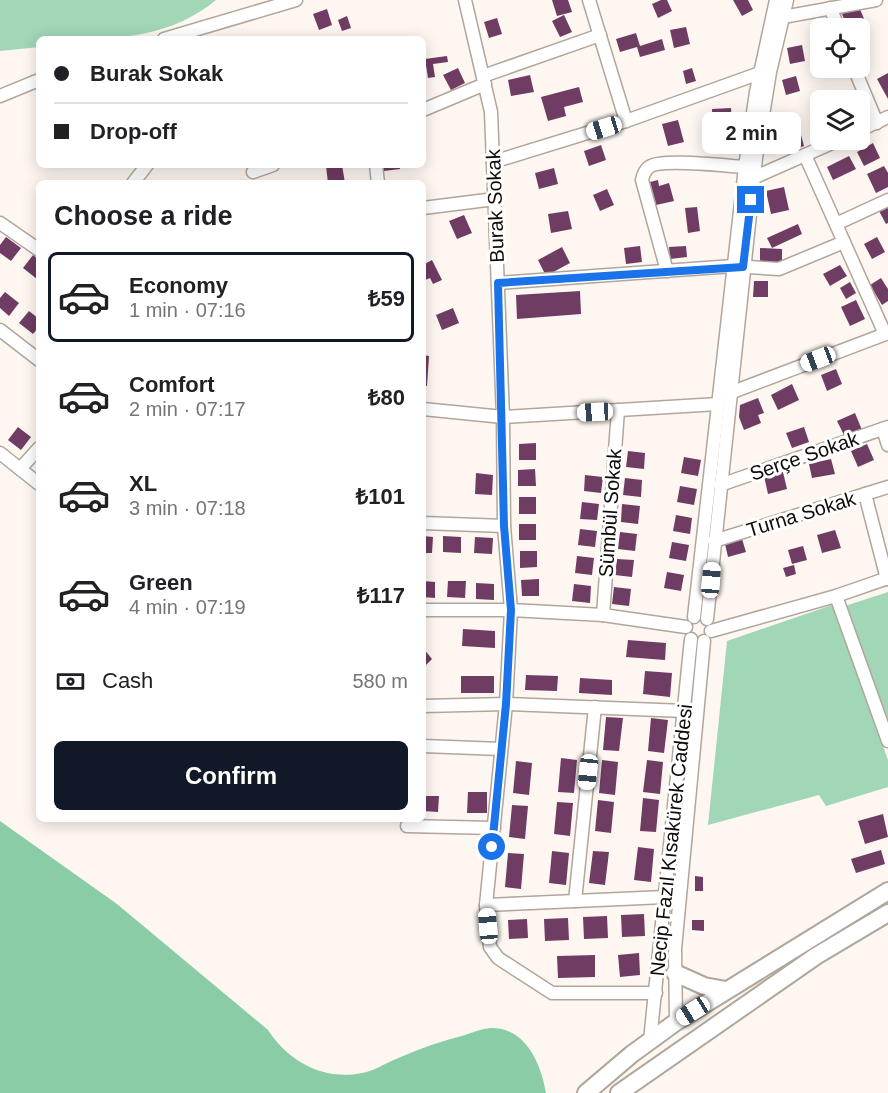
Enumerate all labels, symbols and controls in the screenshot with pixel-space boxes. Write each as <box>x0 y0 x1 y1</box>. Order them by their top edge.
map controls <box>810 18 870 150</box>
button: locate <box>810 18 870 78</box>
text: Burak Sokak <box>90 61 223 86</box>
button: layers <box>810 90 870 150</box>
callout: 2 min <box>702 113 801 155</box>
car <box>584 114 624 142</box>
text: Drop-off <box>90 119 177 144</box>
text: 2 min <box>725 122 778 144</box>
street label: Burak Sokak <box>482 148 508 263</box>
route end <box>737 186 764 213</box>
text: Choose a ride <box>54 201 233 231</box>
icon: car <box>57 270 111 324</box>
text: Economy <box>129 273 228 298</box>
text: ₺59 <box>368 286 405 311</box>
text: 1 min · 07:16 <box>129 299 246 321</box>
car <box>798 344 838 374</box>
icon: car <box>57 369 111 423</box>
text: Comfort <box>129 372 215 397</box>
text: ₺80 <box>368 385 405 410</box>
text: 2 min · 07:17 <box>129 398 246 420</box>
car <box>577 402 613 422</box>
street label: Serçe Sokak <box>747 427 862 485</box>
street label: Sümbül Sokak <box>595 447 626 578</box>
icon: car <box>57 468 111 522</box>
text: XL <box>129 471 157 496</box>
text: ₺101 <box>356 484 405 509</box>
street label: Turna Sokak <box>744 487 859 541</box>
text: 3 min · 07:18 <box>129 497 246 519</box>
car <box>700 561 722 599</box>
icon: car <box>57 567 111 621</box>
text: Green <box>129 570 193 595</box>
text: ₺117 <box>357 583 405 608</box>
text: 4 min · 07:19 <box>129 596 246 618</box>
icon: cash <box>54 665 87 698</box>
text: Cash <box>102 668 153 693</box>
text: 580 m <box>352 670 408 692</box>
street label: Necip Fazıl Kısakürek Caddesi <box>646 703 696 977</box>
button: Confirm <box>54 741 408 810</box>
car <box>577 753 599 791</box>
route start <box>478 833 505 860</box>
car <box>477 907 499 945</box>
car <box>673 994 713 1028</box>

